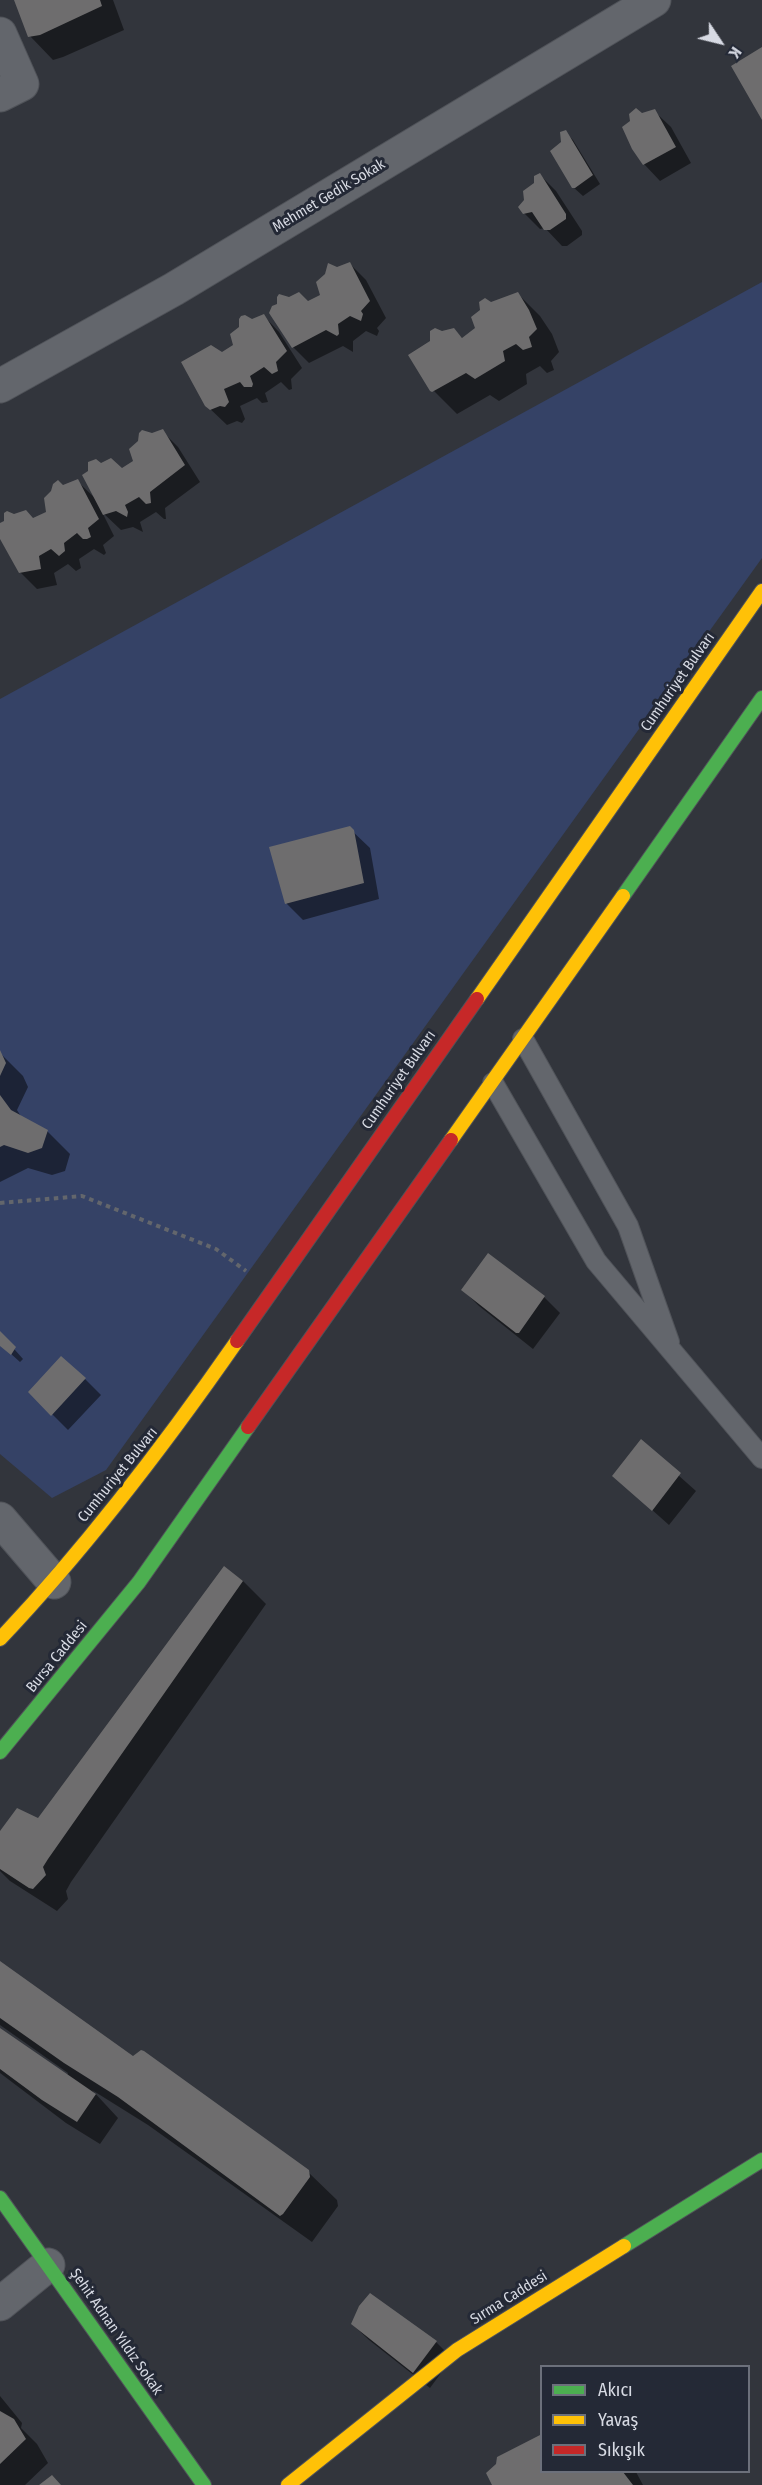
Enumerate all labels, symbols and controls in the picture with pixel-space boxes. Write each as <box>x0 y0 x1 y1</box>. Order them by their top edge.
north arrow <box>690 12 750 72</box>
text: K <box>725 43 746 62</box>
street label: Mehmet Gedik Sokak <box>269 155 389 237</box>
street label: Cumhuriyet Bulvarı <box>637 629 719 735</box>
street label: Cumhuriyet Bulvarı <box>358 1027 440 1133</box>
street label: Cumhuriyet Bulvarı <box>74 1424 162 1526</box>
street label: Bursa Caddesi <box>23 1618 91 1696</box>
street label: Şehit Adnan Yıldız Sokak <box>66 2266 166 2398</box>
street label: Sırma Caddesi <box>467 2267 551 2329</box>
legend <box>540 2365 750 2473</box>
text: Akıcı <box>598 2379 633 2401</box>
text: Yavaş <box>598 2409 638 2431</box>
text: Sıkışık <box>598 2439 645 2461</box>

